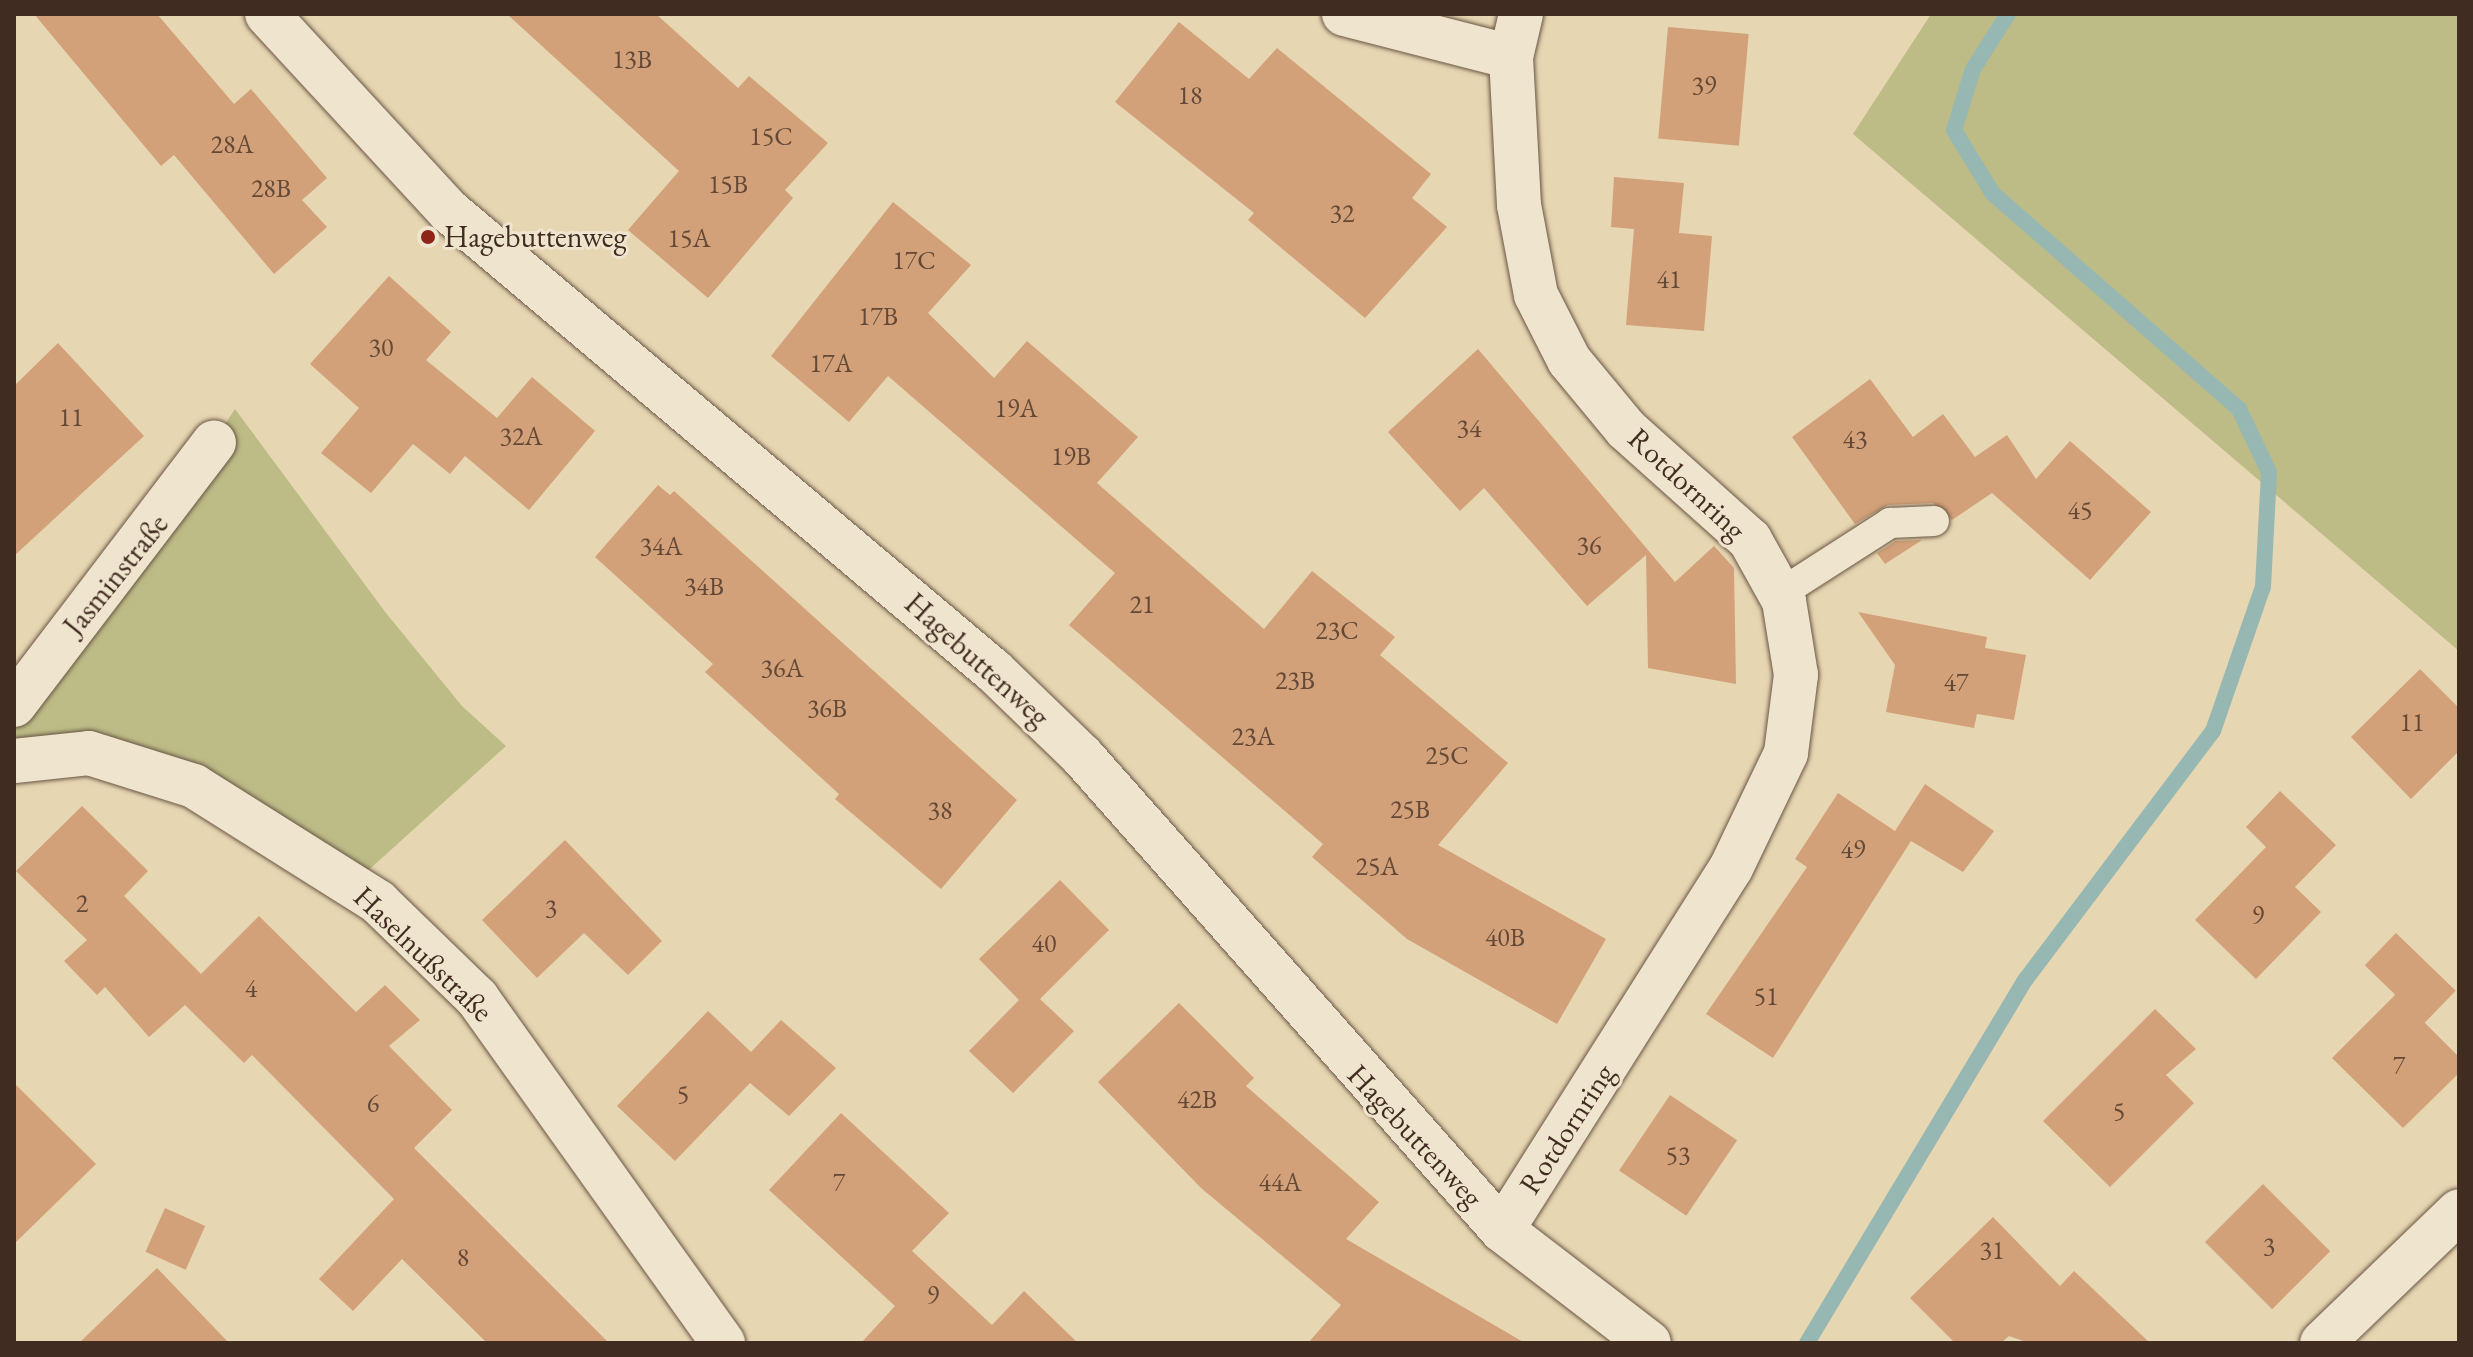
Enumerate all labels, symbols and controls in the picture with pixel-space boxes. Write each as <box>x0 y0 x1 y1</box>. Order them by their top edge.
house number: 13B <box>612 44 652 76</box>
house number: 39 <box>1692 70 1716 102</box>
house number: 18 <box>1178 80 1202 112</box>
house number: 15C <box>749 121 793 153</box>
house number: 28A <box>211 129 253 161</box>
house number: 15B <box>708 169 748 201</box>
house number: 28B <box>251 173 291 205</box>
house number: 32 <box>1330 198 1354 230</box>
place label: Hagebuttenweg <box>444 219 626 255</box>
house number: 15A <box>668 223 710 255</box>
marker: Hagebuttenweg <box>419 228 437 246</box>
house number: 17C <box>892 245 936 277</box>
house number: 41 <box>1657 264 1681 296</box>
house number: 17B <box>858 301 898 333</box>
house number: 30 <box>369 332 393 364</box>
house number: 17A <box>810 348 852 380</box>
house number: 19A <box>995 393 1037 425</box>
house number: 11 <box>59 402 83 434</box>
house number: 34 <box>1457 413 1481 445</box>
street label: Rotdornring <box>1621 420 1753 548</box>
house number: 32A <box>500 421 542 453</box>
house number: 43 <box>1843 424 1867 456</box>
house number: 19B <box>1051 441 1091 473</box>
house number: 45 <box>2068 495 2092 527</box>
street label: Jasminstraße <box>56 507 176 643</box>
house number: 36 <box>1577 530 1601 562</box>
house number: 34A <box>640 531 682 563</box>
house number: 34B <box>684 571 724 603</box>
street label: Hagebuttenweg <box>897 586 1057 734</box>
house number: 21 <box>1130 589 1154 621</box>
house number: 23C <box>1315 615 1359 647</box>
house number: 36A <box>761 653 803 685</box>
house number: 23B <box>1275 665 1315 697</box>
house number: 47 <box>1944 667 1968 699</box>
house number: 36B <box>807 693 847 725</box>
house number: 11 <box>2400 707 2424 739</box>
house number: 23A <box>1232 721 1274 753</box>
house number: 25C <box>1425 740 1469 772</box>
house number: 25B <box>1390 794 1430 826</box>
house number: 38 <box>928 795 952 827</box>
house number: 49 <box>1841 834 1865 866</box>
house number: 25A <box>1356 851 1398 883</box>
street label: Haselnußstraße <box>346 879 500 1029</box>
house number: 2 <box>76 888 88 920</box>
house number: 3 <box>545 893 557 925</box>
house number: 9 <box>2252 900 2264 932</box>
house number: 40B <box>1485 922 1525 954</box>
house number: 40 <box>1032 928 1056 960</box>
house number: 4 <box>245 973 257 1005</box>
house number: 51 <box>1754 981 1778 1013</box>
house number: 7 <box>2393 1050 2405 1082</box>
street label: Hagebuttenweg <box>1340 1057 1490 1215</box>
street label: Rotdornring <box>1512 1057 1622 1201</box>
house number: 5 <box>677 1079 689 1111</box>
house number: 42B <box>1177 1084 1217 1116</box>
house number: 6 <box>367 1088 379 1120</box>
house number: 5 <box>2113 1096 2125 1128</box>
house number: 53 <box>1666 1140 1690 1172</box>
house number: 7 <box>833 1167 845 1199</box>
house number: 44A <box>1259 1167 1301 1199</box>
house number: 3 <box>2263 1231 2275 1263</box>
house number: 31 <box>1980 1235 2004 1267</box>
house number: 8 <box>457 1242 469 1274</box>
house number: 9 <box>927 1280 939 1312</box>

